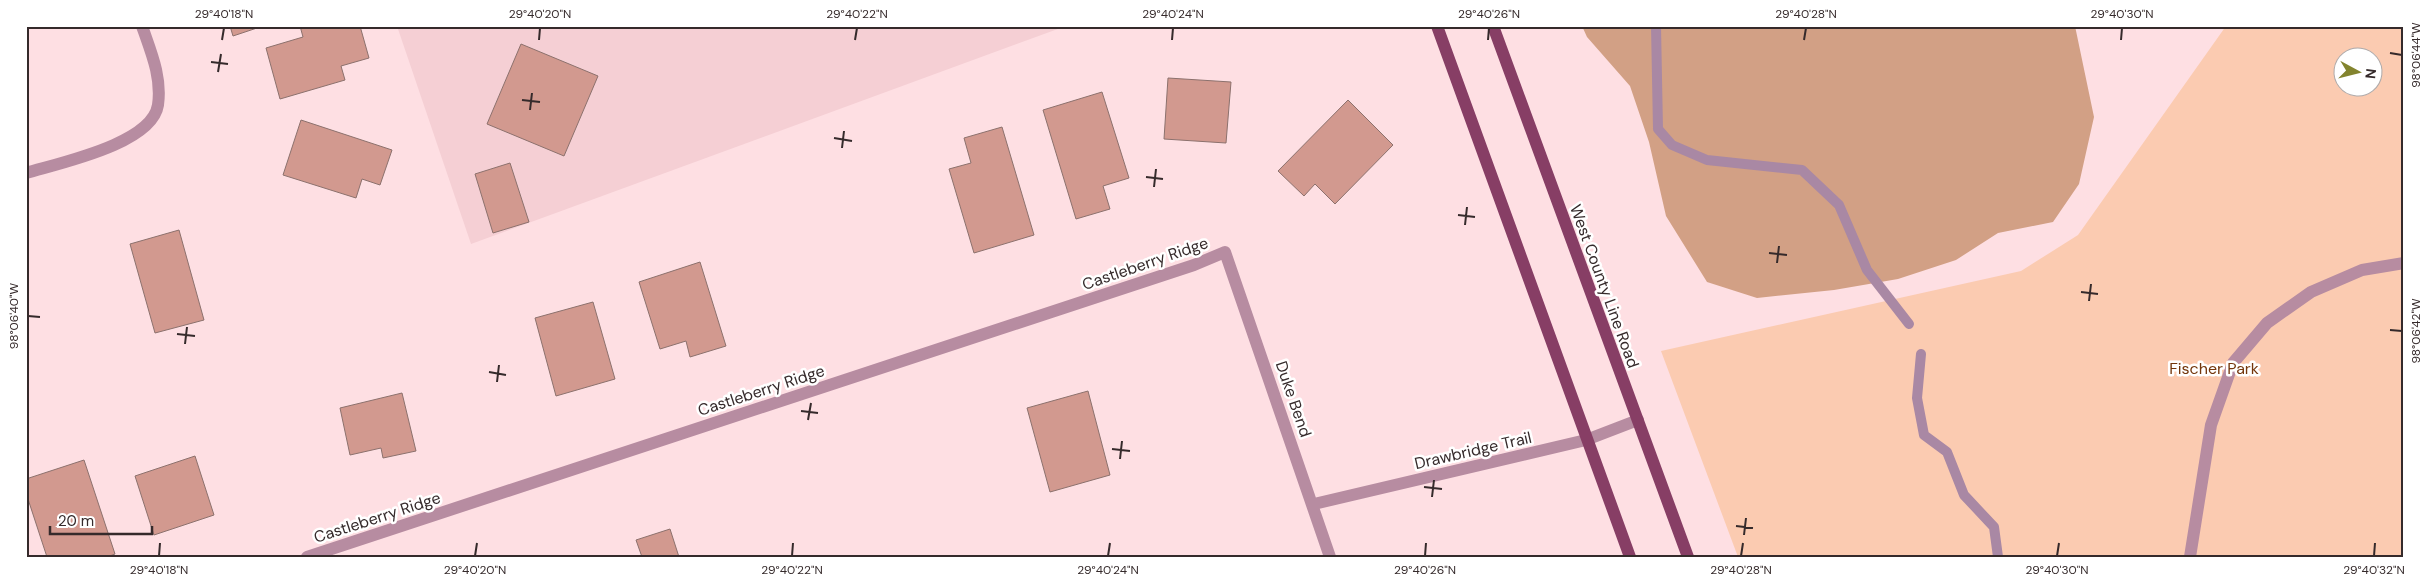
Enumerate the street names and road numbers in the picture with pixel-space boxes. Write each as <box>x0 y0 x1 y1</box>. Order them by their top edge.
street label: West County Line Road <box>1565 201 1644 371</box>
street label: Castleberry Ridge <box>1079 232 1211 295</box>
street label: Duke Bend <box>1271 358 1316 440</box>
street label: Castleberry Ridge <box>695 360 827 421</box>
street label: Drawbridge Trail <box>1413 427 1534 474</box>
street label: Castleberry Ridge <box>311 487 443 548</box>

